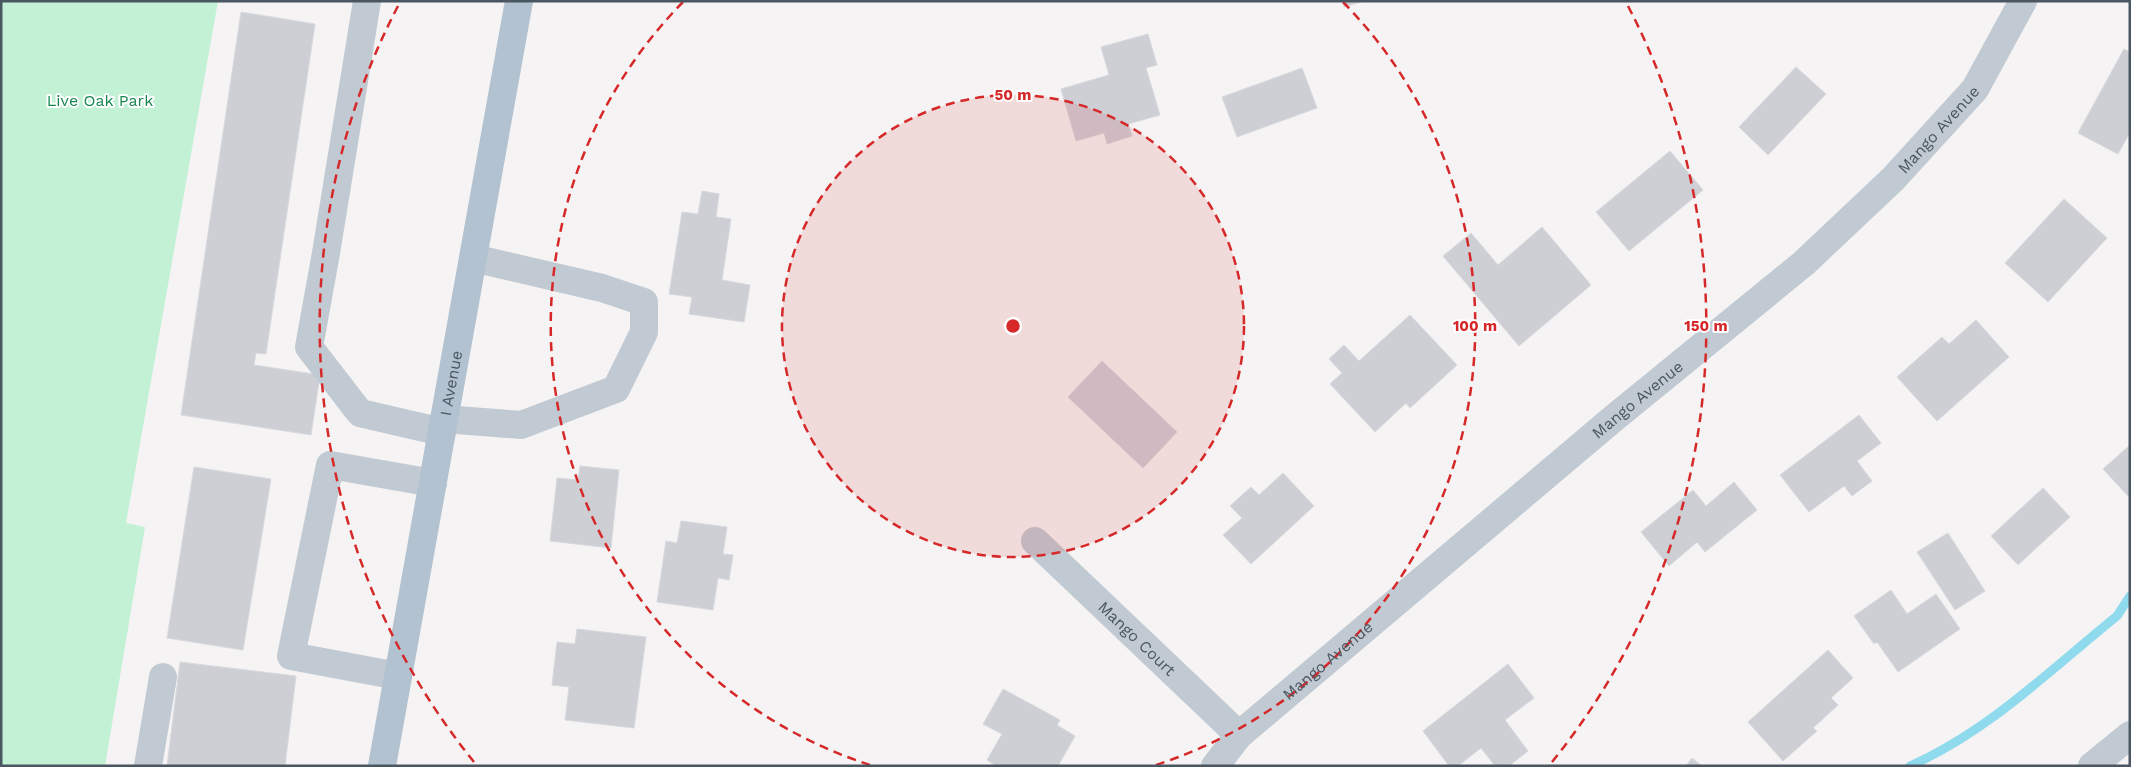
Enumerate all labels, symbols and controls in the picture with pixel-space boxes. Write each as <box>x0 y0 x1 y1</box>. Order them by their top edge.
street label: Mango Avenue <box>1894 82 1983 178</box>
text: 50 m <box>995 86 1031 104</box>
park label: Live Oak Park <box>47 91 153 110</box>
centre of rings <box>1004 317 1022 335</box>
text: 100 m <box>1453 317 1497 335</box>
text: 150 m <box>1684 317 1728 335</box>
street label: I Avenue <box>436 349 466 417</box>
street label: Mango Avenue <box>1588 357 1687 443</box>
street label: Mango Court <box>1094 597 1180 680</box>
street label: Mango Avenue <box>1279 617 1377 704</box>

